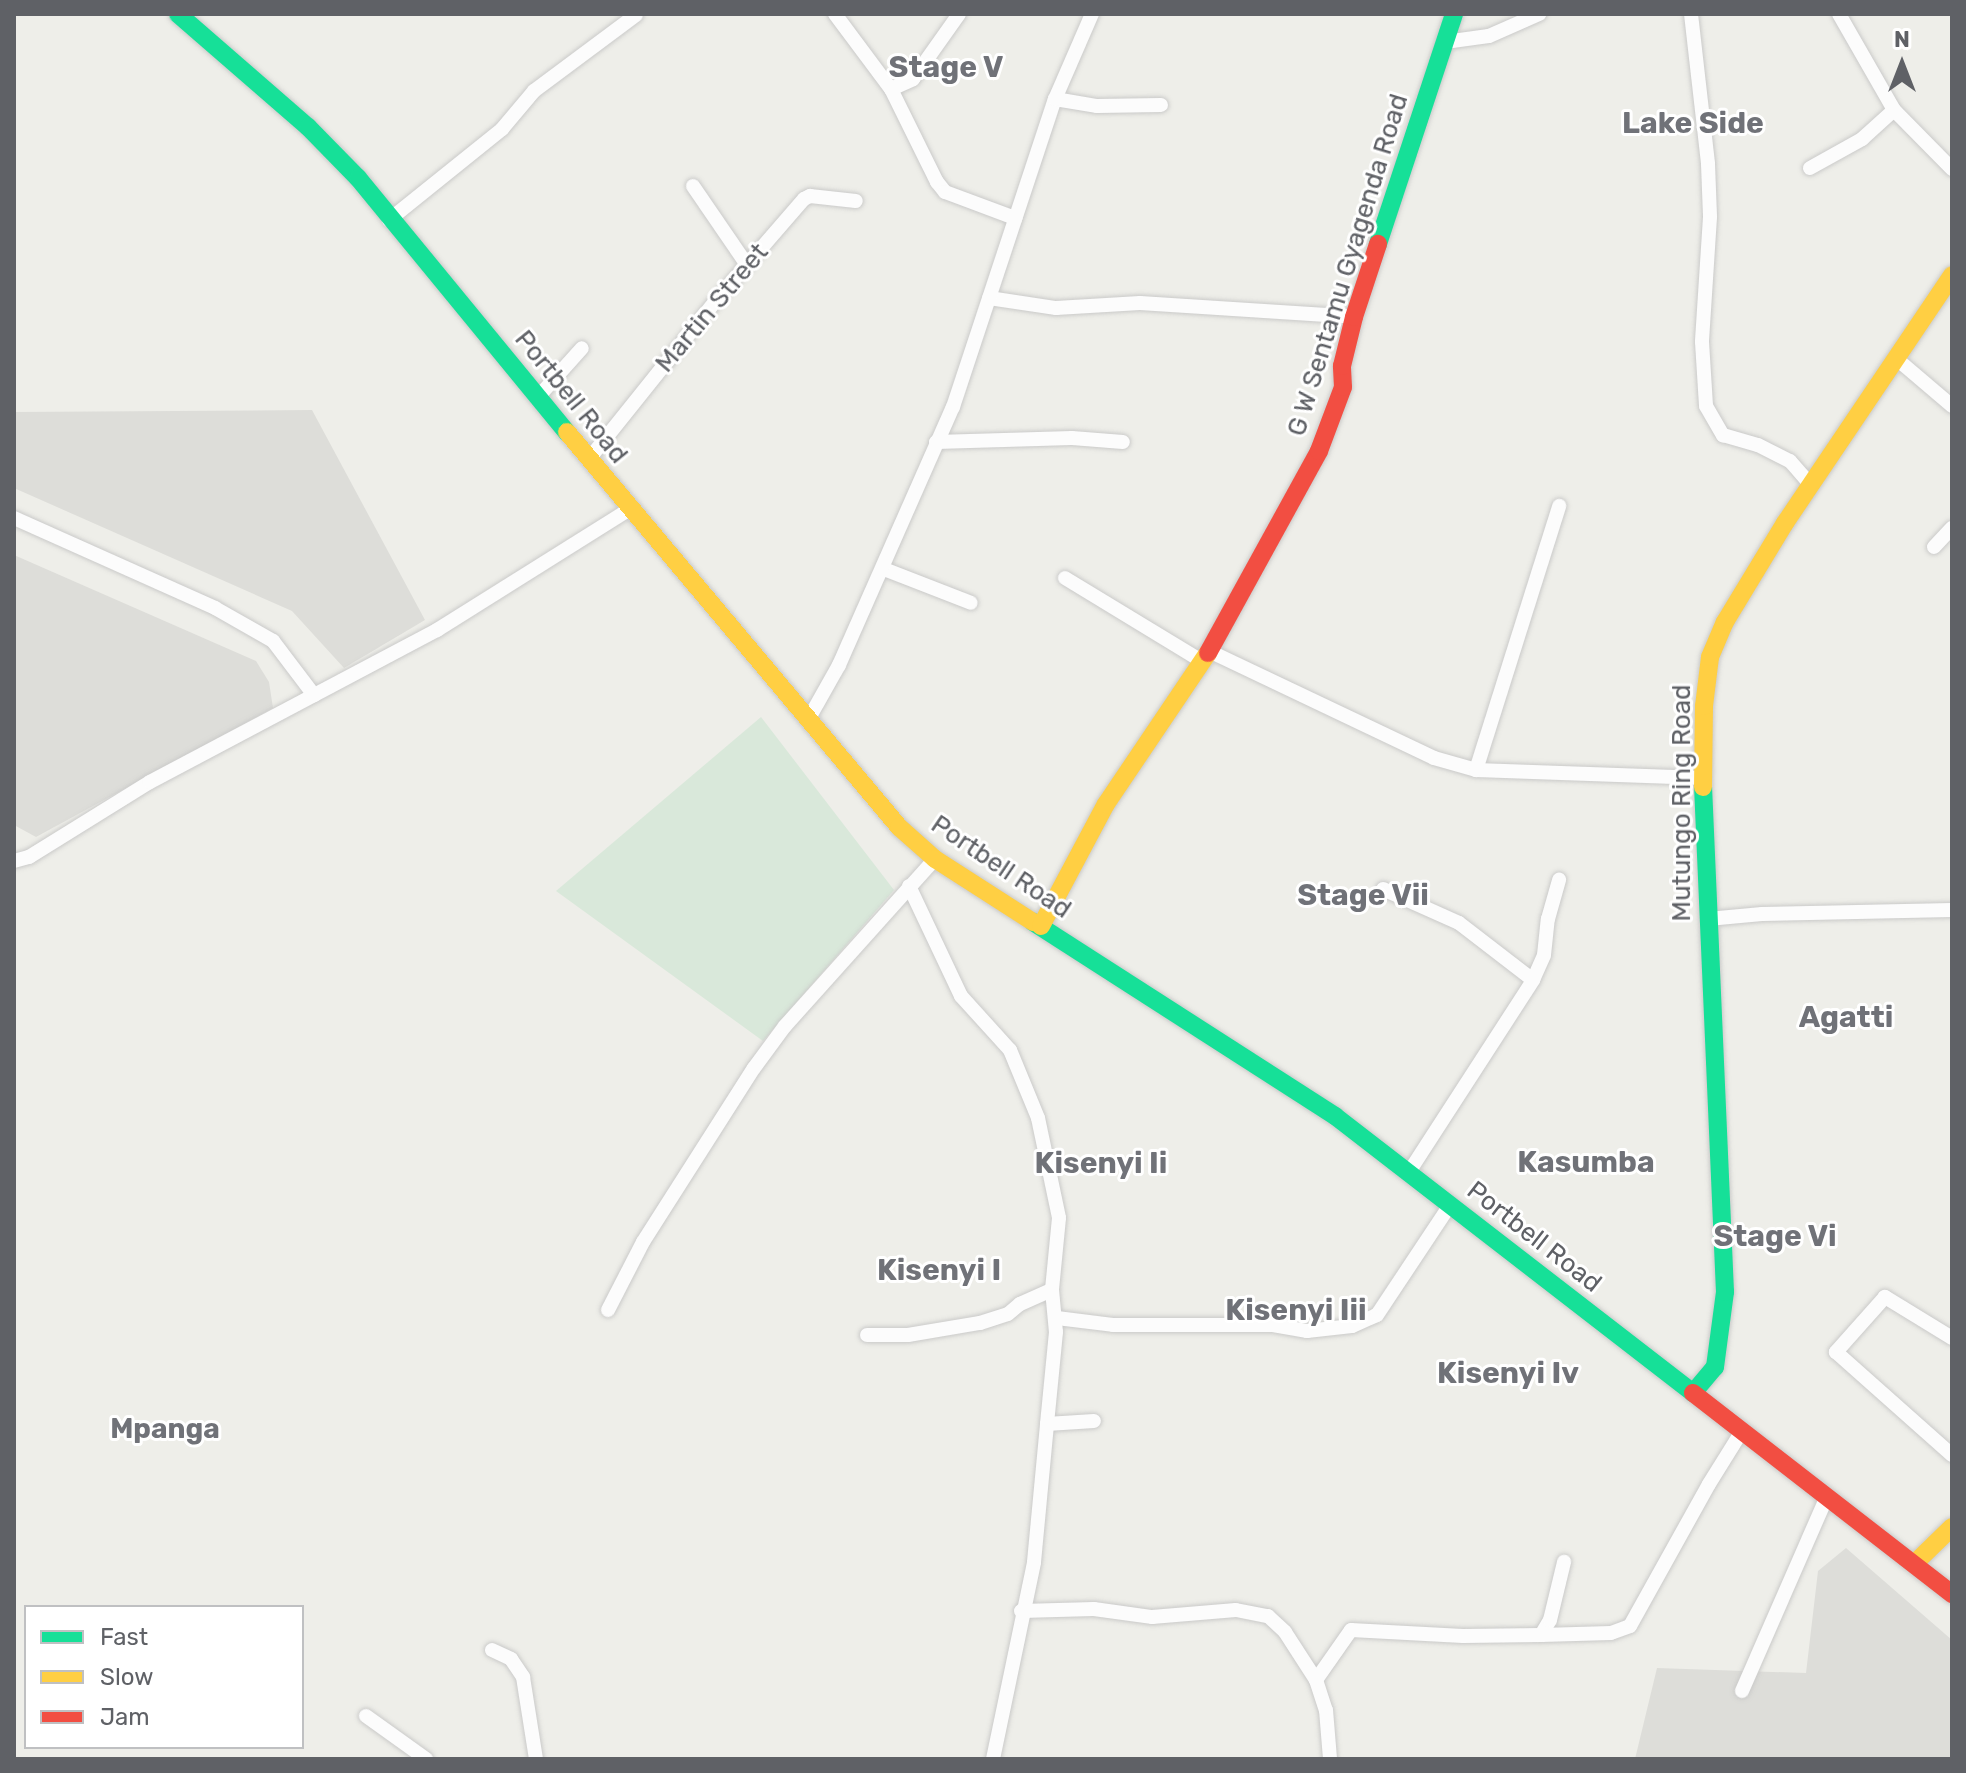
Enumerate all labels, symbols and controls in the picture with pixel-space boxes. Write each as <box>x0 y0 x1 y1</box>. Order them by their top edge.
north arrow <box>1862 24 1942 104</box>
text: N <box>1894 26 1910 53</box>
district label: Stage V <box>888 49 1004 85</box>
street label: G W Sentamu Gyagenda Road <box>1281 90 1415 440</box>
district label: Lake Side <box>1622 105 1764 141</box>
street label: Martin Street <box>649 237 775 379</box>
street label: Portbell Road <box>508 324 634 470</box>
street label: Mutungo Ring Road <box>1666 684 1698 922</box>
street label: Portbell Road <box>925 809 1077 925</box>
district label: Stage Vii <box>1297 877 1429 913</box>
district label: Agatti <box>1799 999 1893 1035</box>
district label: Kasumba <box>1517 1144 1655 1180</box>
district label: Kisenyi Ii <box>1035 1145 1167 1181</box>
street label: Portbell Road <box>1461 1175 1607 1299</box>
district label: Stage Vi <box>1713 1218 1837 1254</box>
district label: Kisenyi I <box>877 1252 1001 1288</box>
district label: Kisenyi Iii <box>1225 1292 1367 1328</box>
district label: Kisenyi Iv <box>1437 1355 1579 1391</box>
district label: Mpanga <box>110 1412 220 1446</box>
legend <box>24 1605 304 1749</box>
text: Fast <box>100 1623 148 1651</box>
text: Slow <box>100 1663 153 1691</box>
text: Jam <box>100 1703 150 1731</box>

